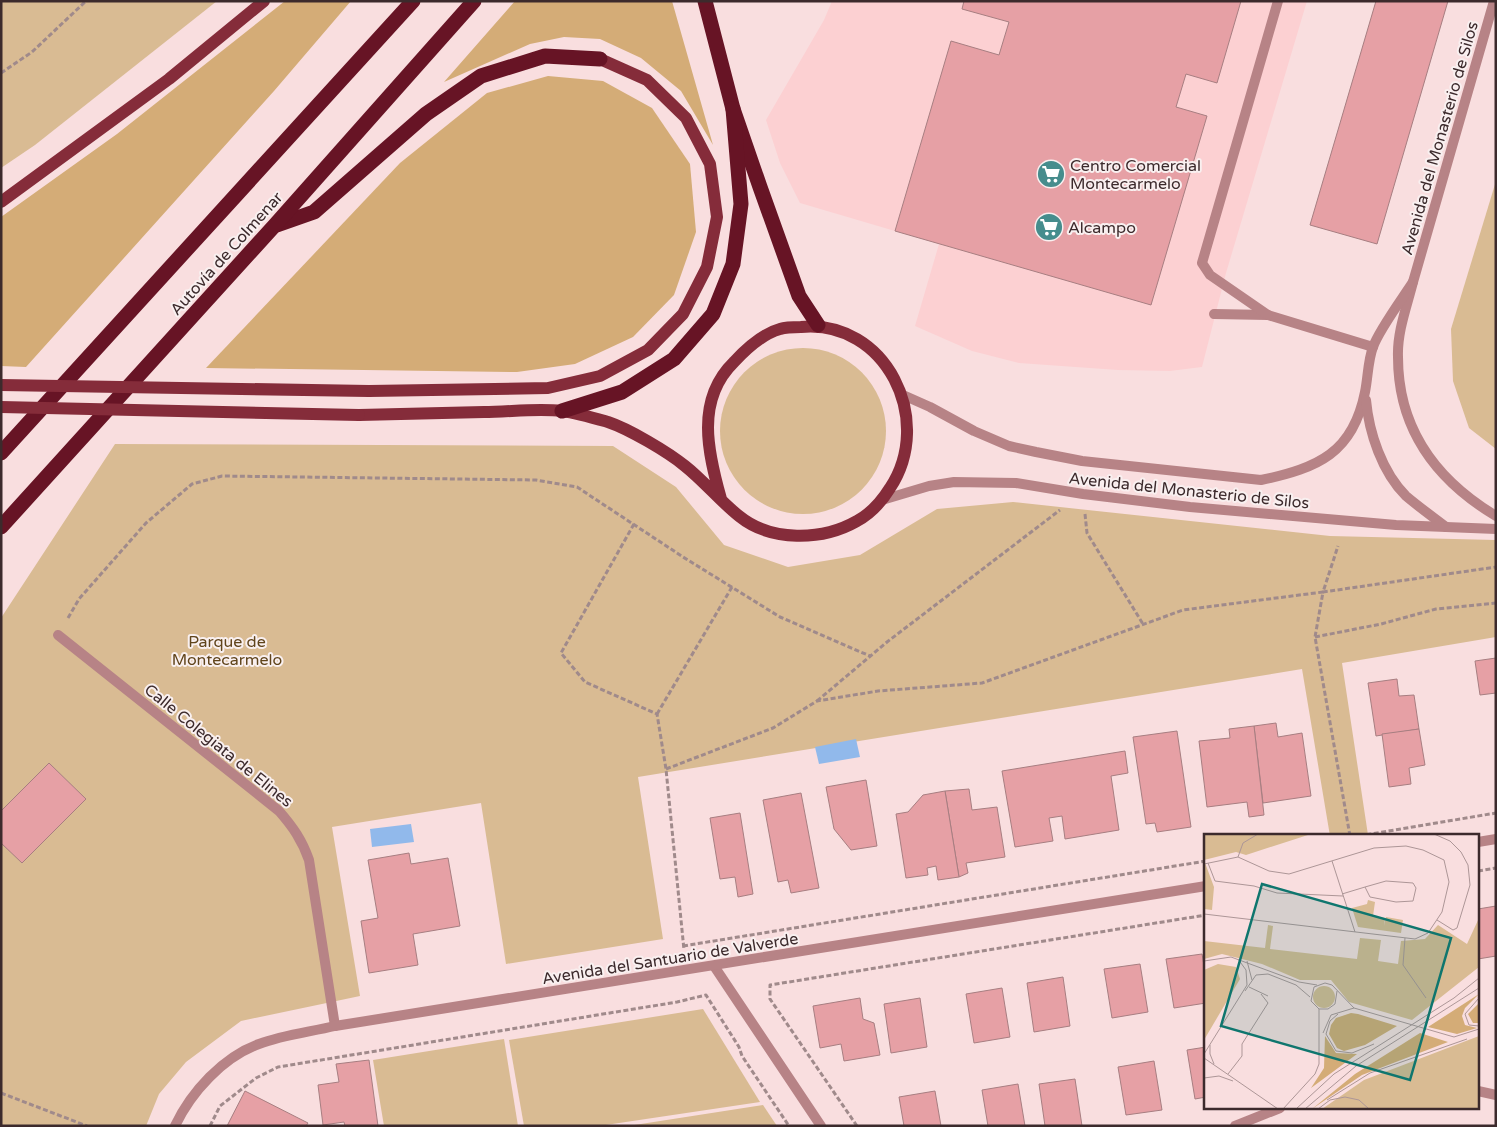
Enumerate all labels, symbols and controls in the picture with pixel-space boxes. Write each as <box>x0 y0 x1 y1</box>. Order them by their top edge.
street label: Avenida del Monasterio de Silos <box>1397 19 1483 257</box>
place label: Centro Comercial Montecarmelo <box>1070 156 1201 194</box>
supermarket icon: Centro Comercial Montecarmelo <box>1036 159 1066 189</box>
street label: Autovía de Colmenar <box>166 187 288 320</box>
supermarket icon: Alcampo <box>1034 212 1064 242</box>
place label: Alcampo <box>1068 218 1136 238</box>
street label: Avenida del Monasterio de Silos <box>1068 468 1310 514</box>
park label: Parque de Montecarmelo <box>172 632 282 670</box>
street label: Calle Colegiata de Elines <box>140 680 297 812</box>
inset map <box>1204 834 1480 1110</box>
street label: Avenida del Santuario de Valverde <box>541 929 800 989</box>

